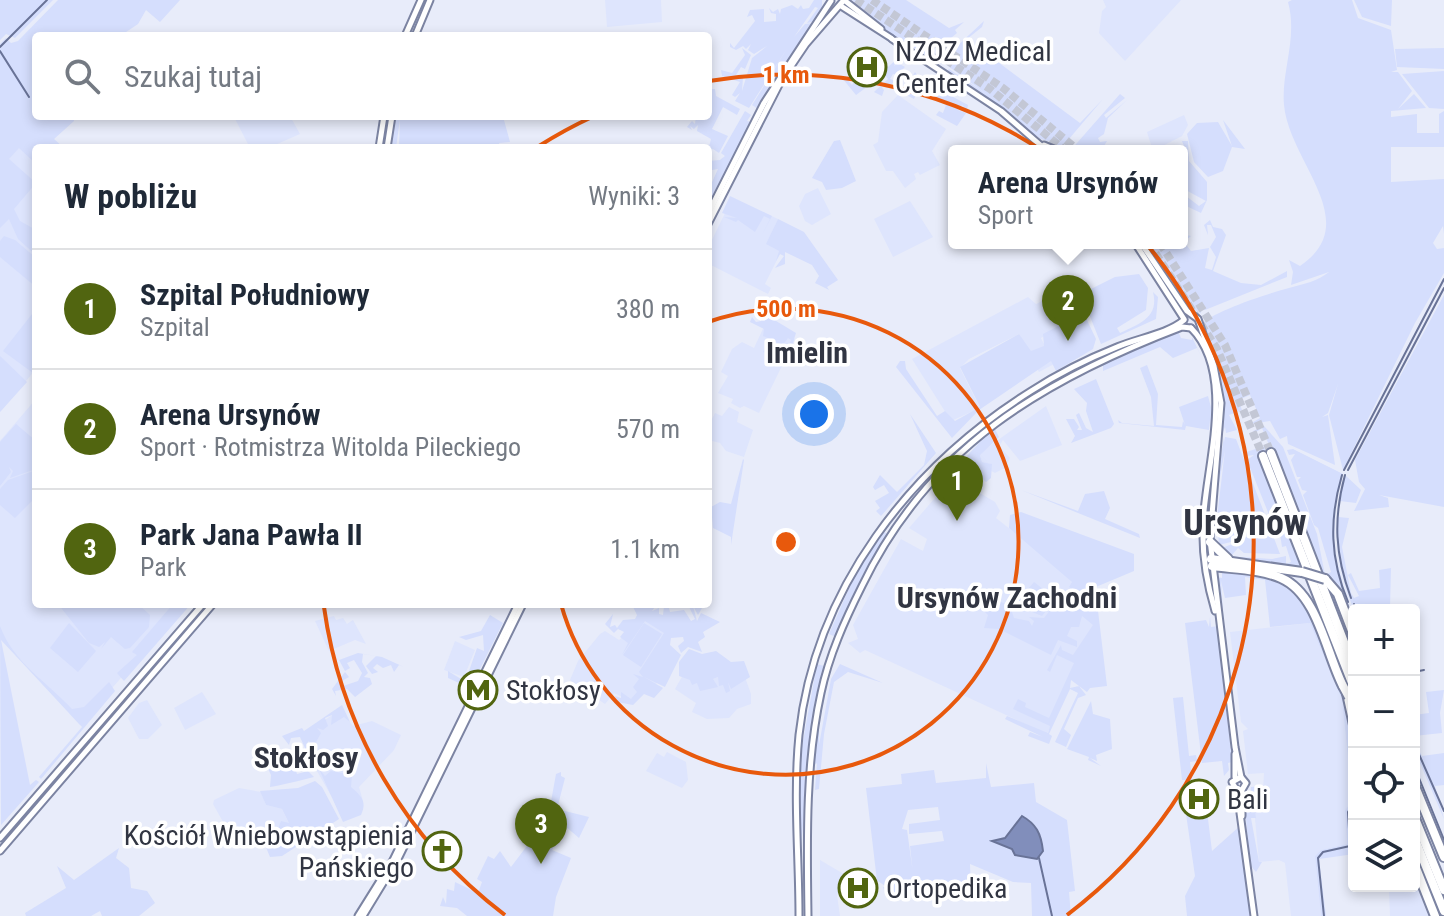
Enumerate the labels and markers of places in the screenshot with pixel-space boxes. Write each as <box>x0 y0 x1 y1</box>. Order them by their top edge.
place label: NZOZ Medical Center <box>895 35 1052 100</box>
hospital icon: NZOZ Medical Center <box>846 46 888 88</box>
pin: 2 <box>1042 275 1094 341</box>
pin: 1 <box>931 455 983 521</box>
centre of rings <box>772 528 800 556</box>
metro station icon: Stokłosy <box>457 669 499 711</box>
place label: Stokłosy <box>506 674 601 707</box>
hospital icon: Bali <box>1178 778 1220 820</box>
place label: Bali <box>1227 783 1269 816</box>
pin: 3 <box>515 798 567 864</box>
place label: Kościół Wniebowstąpienia Pańskiego <box>124 819 414 884</box>
church icon: Kościół Wniebowstąpienia Pańskiego <box>421 830 463 872</box>
hospital icon: Ortopedika <box>837 867 879 909</box>
place label: Ortopedika <box>886 872 1007 905</box>

